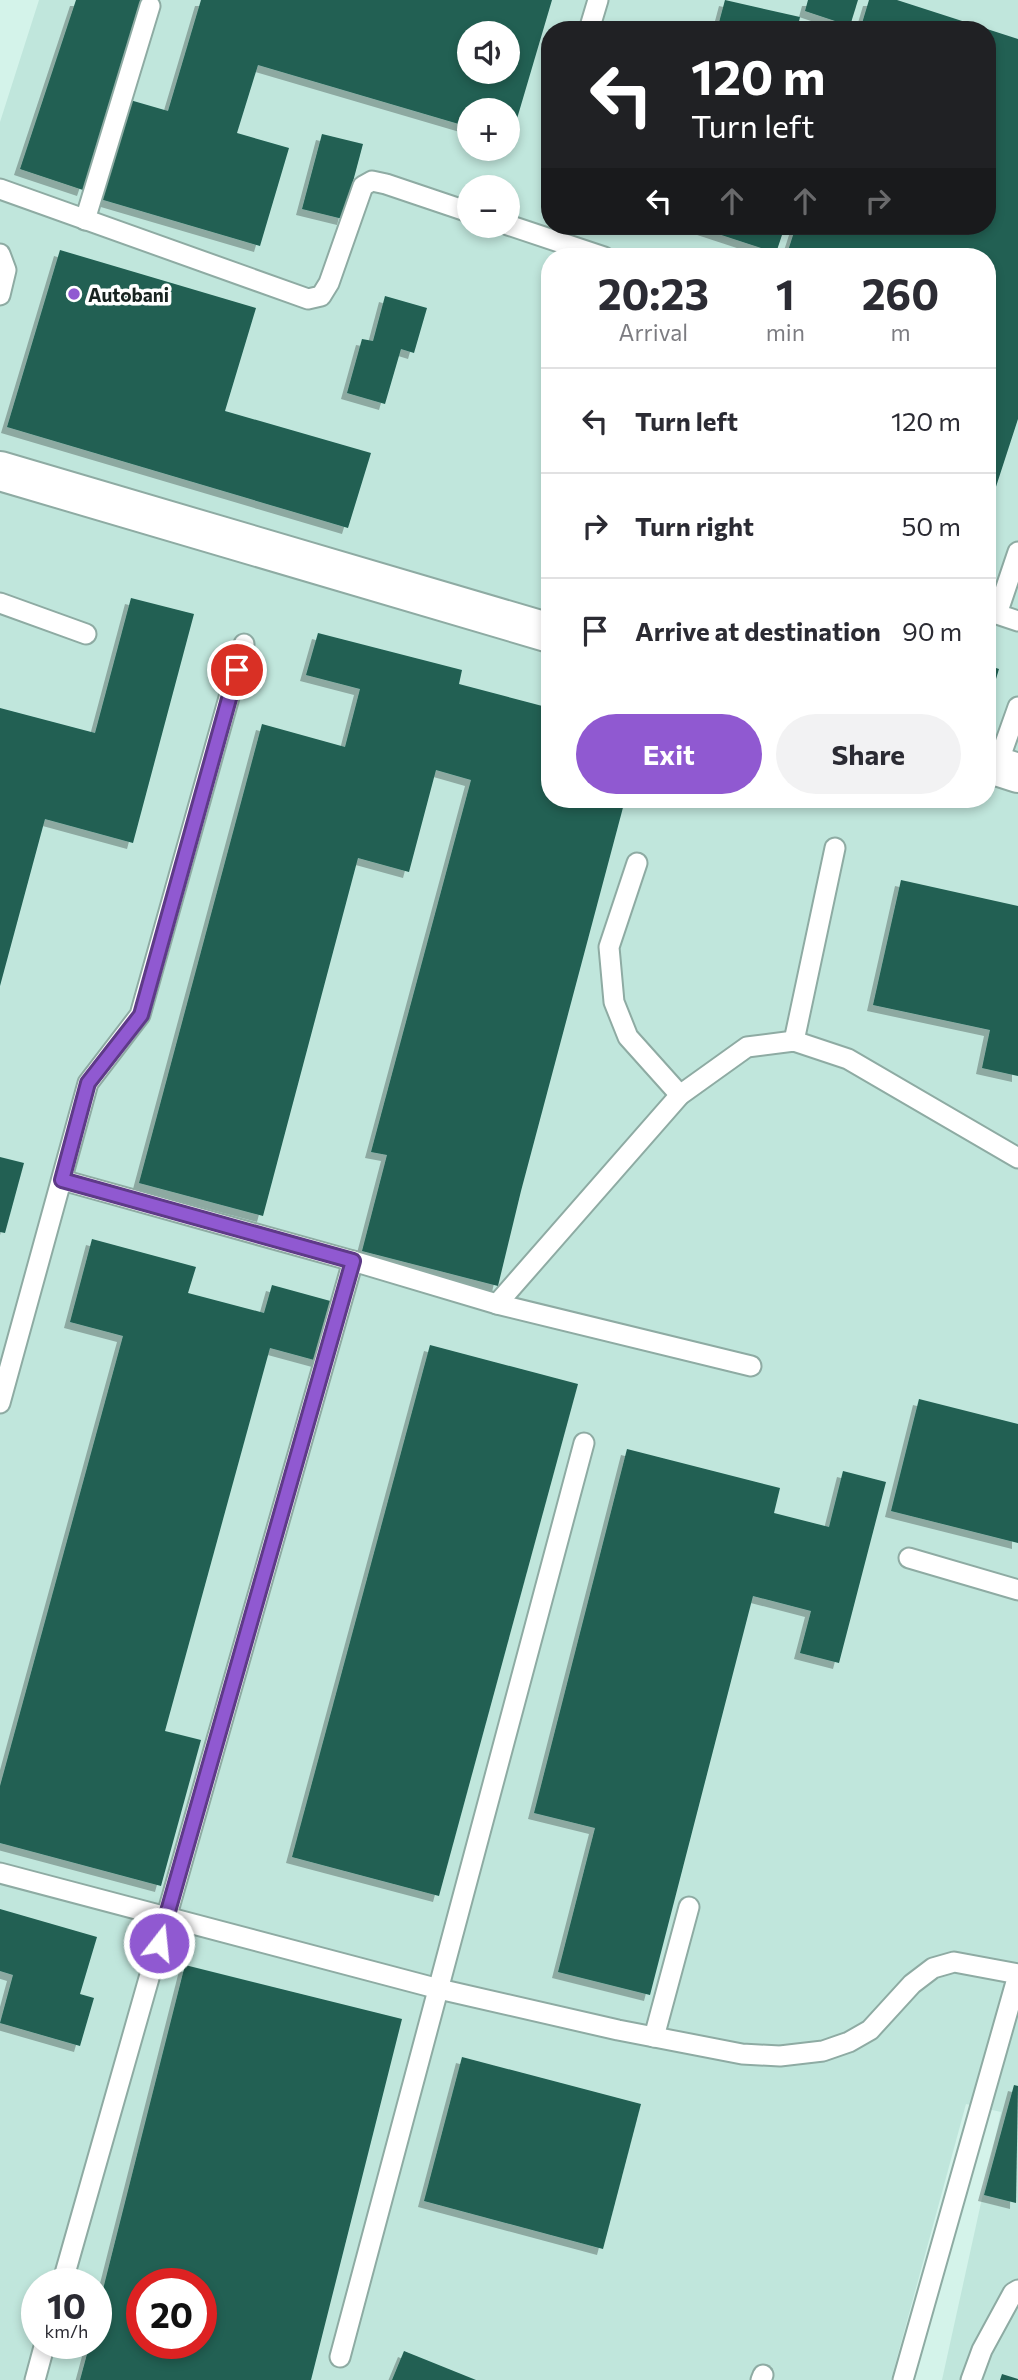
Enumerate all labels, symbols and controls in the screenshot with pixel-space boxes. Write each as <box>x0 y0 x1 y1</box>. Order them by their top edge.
map controls <box>457 21 520 238</box>
button: sound <box>457 21 520 84</box>
text: 120 m <box>691 45 825 105</box>
icon: left <box>576 49 667 140</box>
button: + <box>457 98 520 161</box>
text: Turn left <box>691 105 815 145</box>
button: − <box>457 175 520 238</box>
icon: left <box>640 182 678 220</box>
icon: ahead <box>713 182 751 220</box>
icon: ahead <box>786 182 824 220</box>
icon: right <box>859 182 897 220</box>
text: 20:23 <box>598 267 709 319</box>
text: 1 <box>776 267 795 319</box>
text: 260 <box>862 267 939 319</box>
place label: Autobani <box>88 283 169 306</box>
marker: Autobani <box>66 286 82 302</box>
text: Arrival <box>619 318 688 346</box>
text: min <box>766 318 805 346</box>
text: m <box>890 318 910 346</box>
icon: left <box>576 402 614 440</box>
text: Turn left <box>635 405 738 436</box>
text: 120 m <box>891 405 961 436</box>
icon: right <box>576 507 614 545</box>
text: Turn right <box>635 510 754 541</box>
text: 50 m <box>901 510 961 541</box>
icon: arrive <box>576 612 614 650</box>
text: Arrive at destination <box>635 615 881 646</box>
text: 90 m <box>902 615 962 646</box>
pin <box>207 640 267 700</box>
icon: arrive <box>218 651 256 689</box>
button: Exit <box>576 714 762 794</box>
button: Share <box>776 714 961 794</box>
position arrow <box>122 1906 196 1980</box>
speed limit sign: 20 <box>126 2268 217 2359</box>
text: 10 <box>47 2283 86 2326</box>
text: km/h <box>45 2320 88 2342</box>

